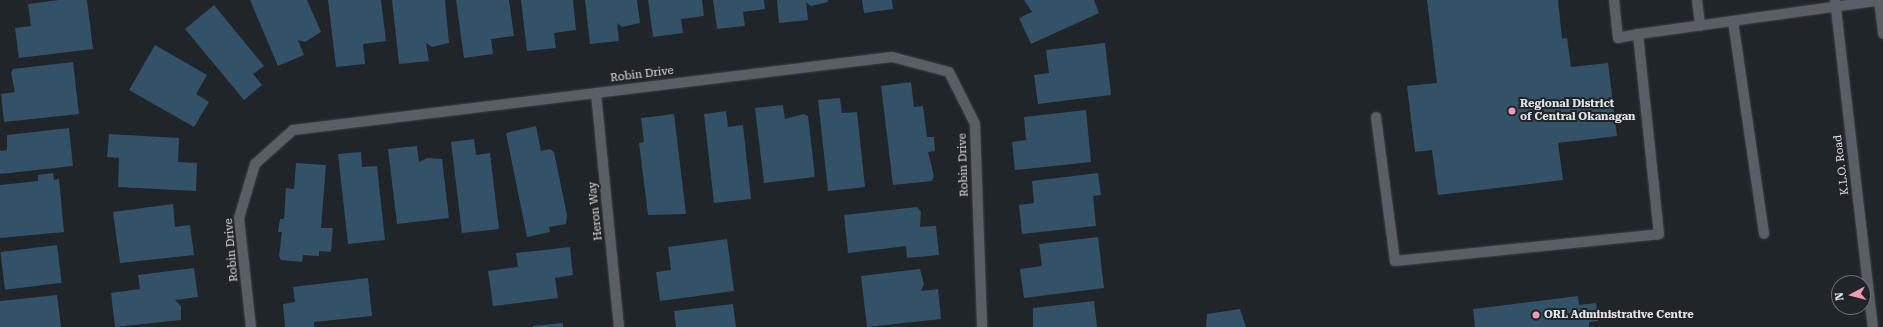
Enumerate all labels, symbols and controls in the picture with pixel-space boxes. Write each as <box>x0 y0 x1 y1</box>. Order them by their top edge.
street label: Robin Drive <box>610 65 674 85</box>
place label: Regional District of Central Okanagan <box>1520 98 1635 124</box>
marker: Regional District of Central Okanagan <box>1507 106 1517 116</box>
street label: Robin Drive <box>956 133 972 197</box>
street label: K.L.O. Road <box>1832 134 1852 196</box>
street label: Heron Way <box>586 181 606 241</box>
street label: Robin Drive <box>223 218 241 282</box>
north arrow <box>1831 275 1871 315</box>
text: N <box>1833 291 1847 301</box>
place label: ORL Administrative Centre <box>1544 308 1694 322</box>
marker: ORL Administrative Centre <box>1531 310 1541 320</box>

